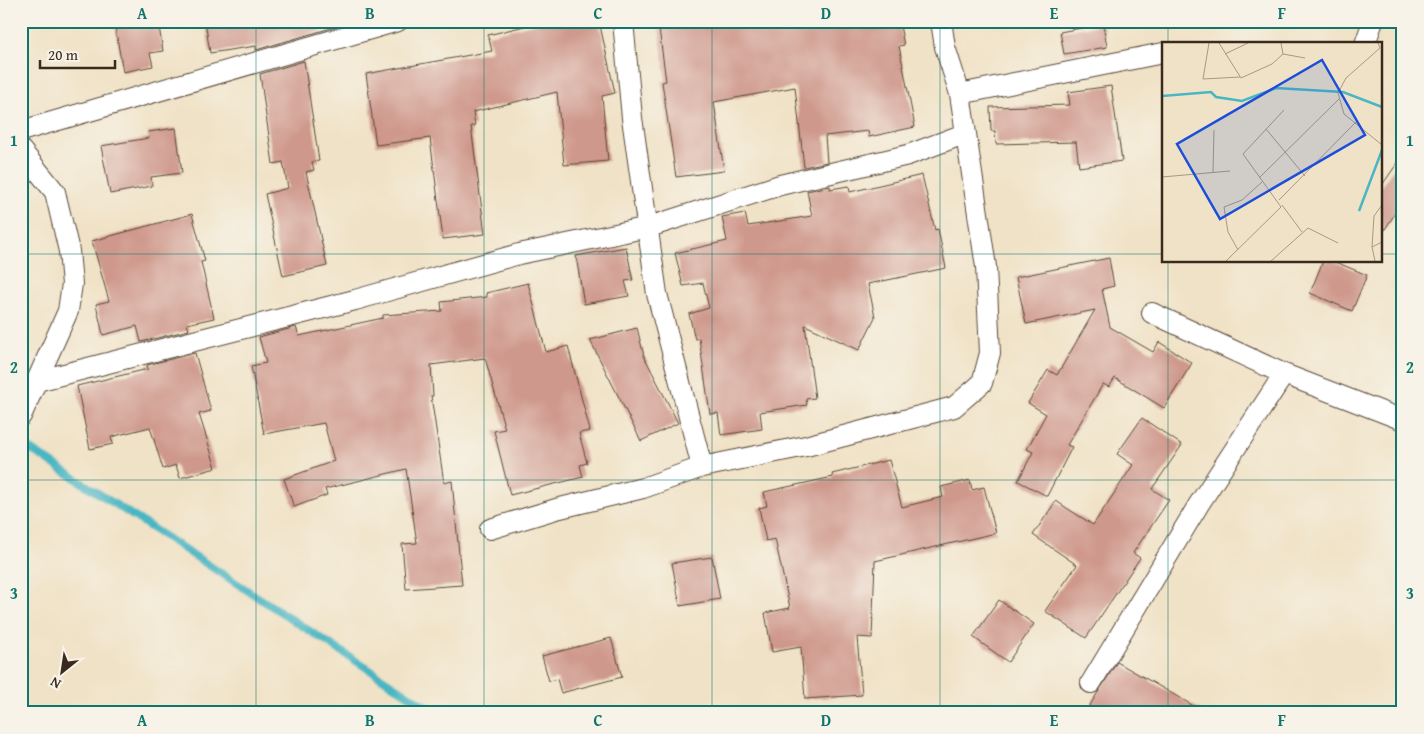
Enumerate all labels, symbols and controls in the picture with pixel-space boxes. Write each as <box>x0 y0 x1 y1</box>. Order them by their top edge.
text: A <box>137 1 148 25</box>
text: B <box>365 1 375 25</box>
text: C <box>593 1 603 25</box>
text: D <box>821 1 831 25</box>
text: E <box>1050 1 1059 25</box>
text: F <box>1278 1 1286 25</box>
scale bar <box>40 38 115 70</box>
inset map <box>1162 42 1382 262</box>
text: 20 m <box>48 44 79 65</box>
text: 1 <box>10 128 18 152</box>
text: 1 <box>1406 128 1414 152</box>
text: 2 <box>10 355 18 379</box>
text: 2 <box>1406 355 1414 379</box>
text: 3 <box>10 581 18 605</box>
text: 3 <box>1406 581 1414 605</box>
north arrow <box>38 646 88 696</box>
text: N <box>46 672 65 694</box>
text: A <box>137 708 148 732</box>
text: B <box>365 708 375 732</box>
text: C <box>593 708 603 732</box>
text: D <box>821 708 831 732</box>
text: E <box>1050 708 1059 732</box>
text: F <box>1278 708 1286 732</box>

